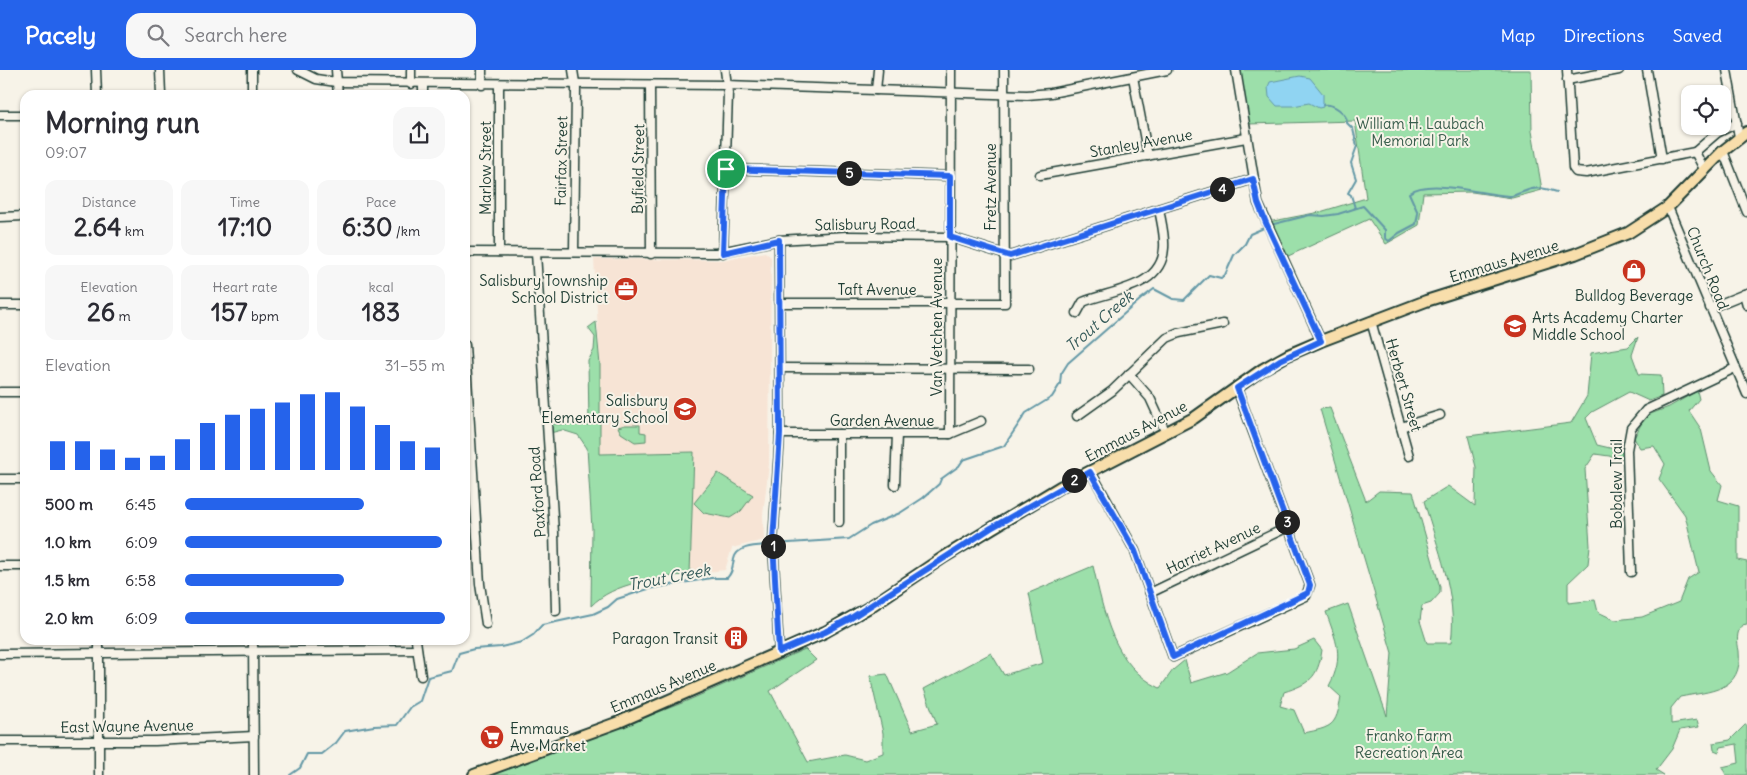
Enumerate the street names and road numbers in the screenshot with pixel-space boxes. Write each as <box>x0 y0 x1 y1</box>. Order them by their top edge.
street label: Fairfax Street <box>551 116 571 206</box>
street label: Marlow Street <box>476 121 495 215</box>
street label: Byfield Street <box>628 124 648 214</box>
street label: Stanley Avenue <box>1088 125 1194 161</box>
street label: Fretz Avenue <box>981 143 1000 231</box>
street label: Salisbury Road <box>814 214 916 234</box>
street label: Church Road <box>1683 224 1733 313</box>
street label: Emmaus Avenue <box>1447 235 1561 287</box>
street label: Van Vetchen Avenue <box>927 258 946 396</box>
street label: Taft Avenue <box>837 280 917 299</box>
street label: Herbert Street <box>1382 336 1426 434</box>
street label: Emmaus Avenue <box>1082 396 1190 466</box>
street label: Garden Avenue <box>830 411 934 430</box>
street label: Bobalew Trail <box>1607 439 1626 529</box>
street label: Paxford Road <box>524 446 550 538</box>
street label: Harriet Avenue <box>1163 518 1263 578</box>
street label: Emmaus Avenue <box>607 655 719 717</box>
street label: East Wayne Avenue <box>60 715 194 737</box>

